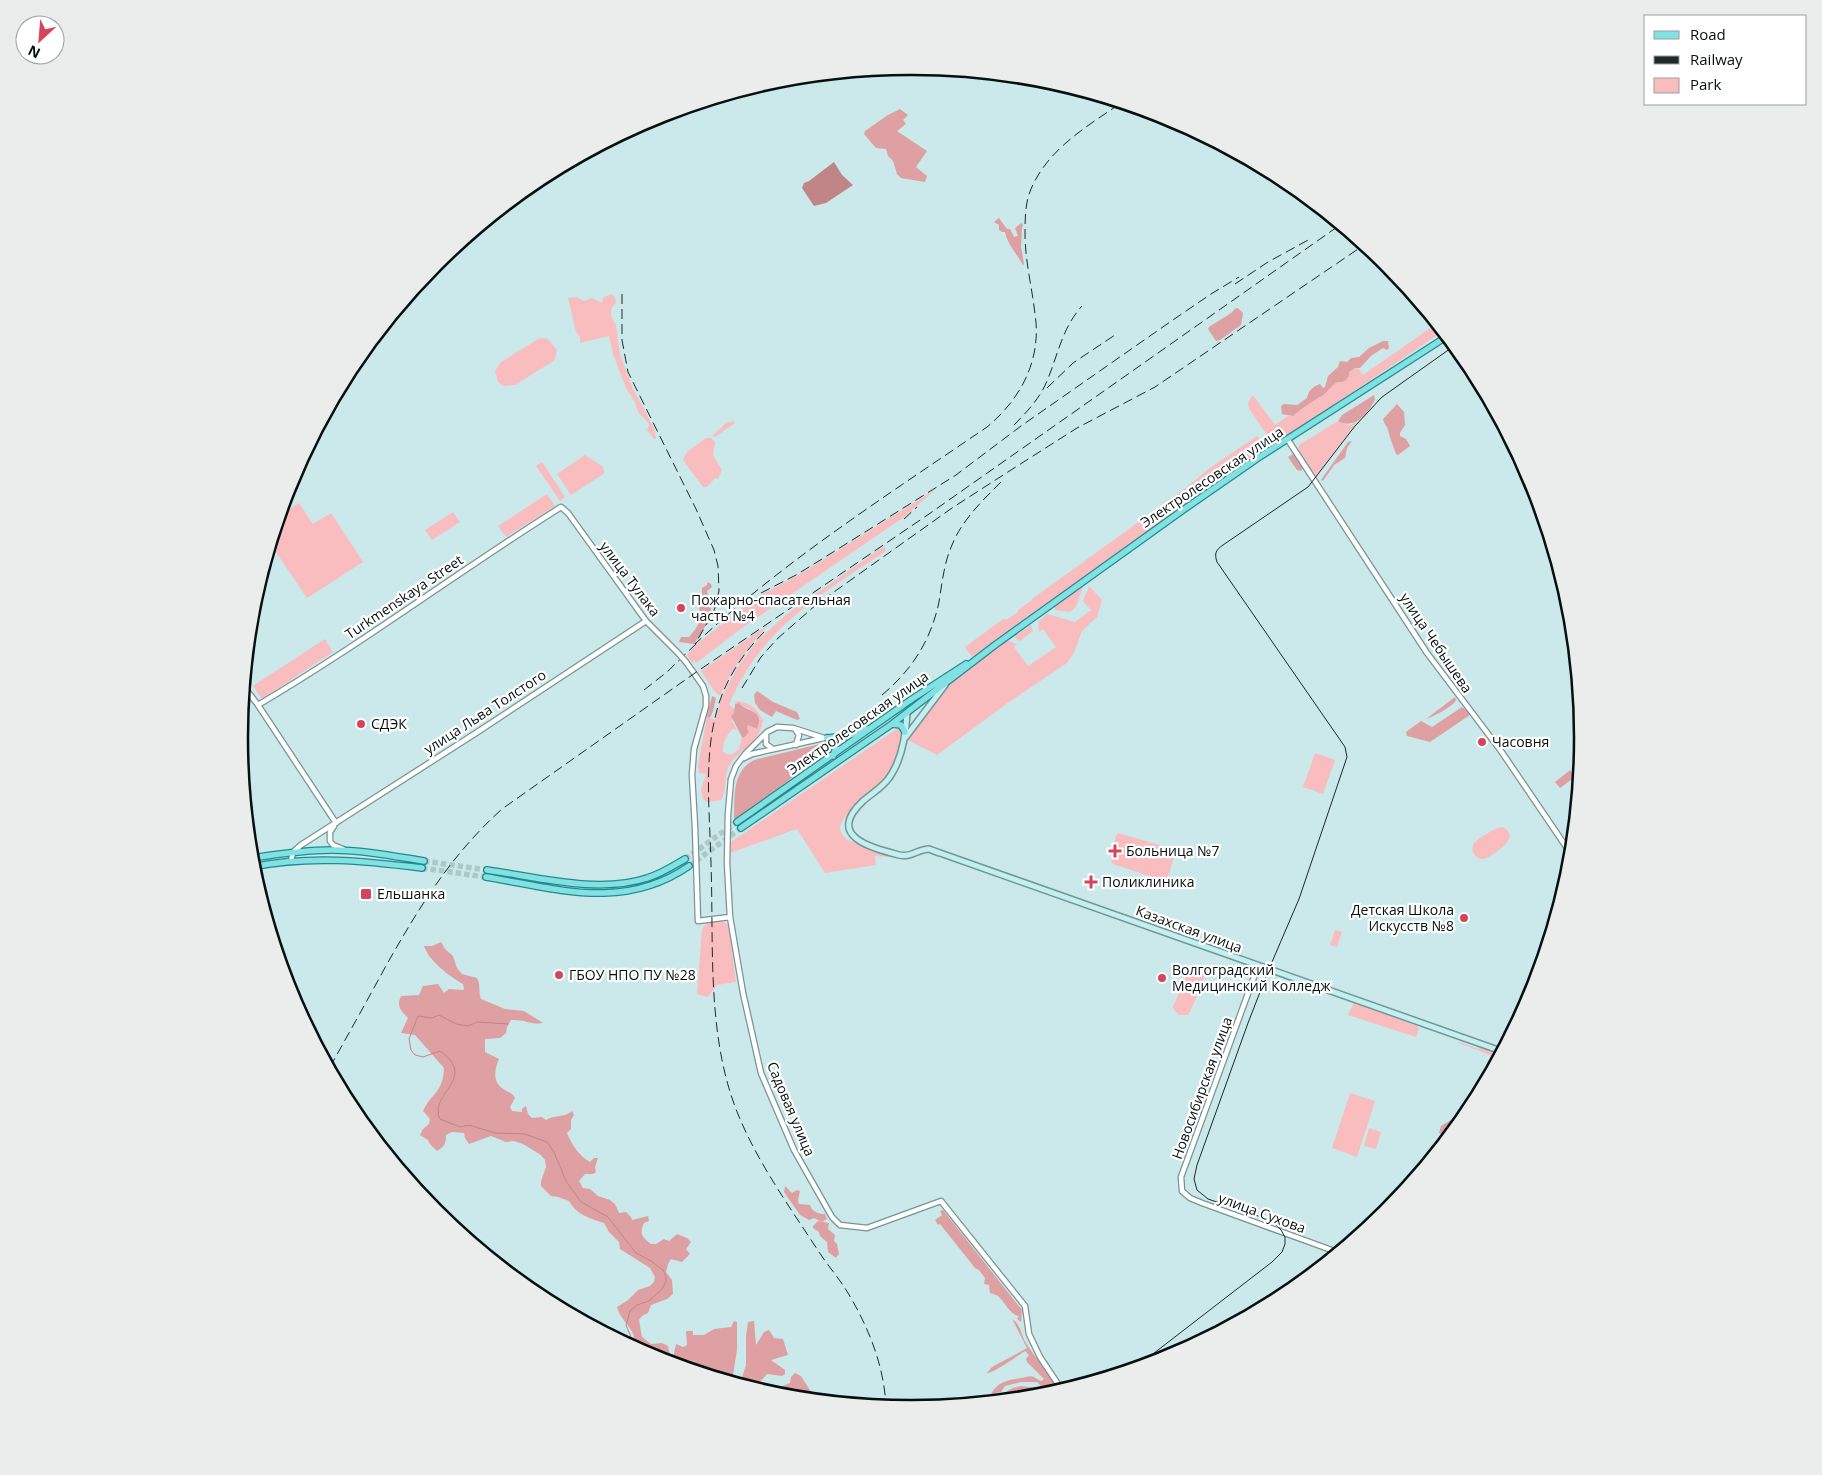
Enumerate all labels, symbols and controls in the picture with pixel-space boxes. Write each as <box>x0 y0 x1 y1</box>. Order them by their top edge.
north arrow <box>15 15 65 65</box>
legend <box>1644 15 1807 105</box>
text: Road <box>1690 24 1726 44</box>
text: N <box>25 41 43 63</box>
text: Railway <box>1690 49 1743 69</box>
text: Park <box>1690 74 1721 94</box>
street label: Электролесовская улица <box>1137 422 1287 531</box>
street label: улица Тулака <box>596 537 665 620</box>
street label: Turkmenskaya Street <box>341 550 466 643</box>
street label: улица Чебышева <box>1396 589 1477 696</box>
place label: Пожарно-спасательная часть №4 <box>691 590 851 625</box>
marker: Пожарно-спасательная часть №4 <box>675 602 687 614</box>
street label: улица Льва Толстого <box>420 665 549 758</box>
street label: Электролесовская улица <box>783 667 932 779</box>
place label: СДЭК <box>371 714 407 733</box>
marker: СДЭК <box>355 718 367 730</box>
place label: Часовня <box>1492 732 1549 751</box>
marker: Часовня <box>1476 736 1488 748</box>
place label: Больница №7 <box>1126 841 1219 860</box>
marker: Больница №7 <box>1108 844 1122 858</box>
place label: Поликлиника <box>1102 872 1194 891</box>
marker: Поликлиника <box>1084 875 1098 889</box>
place label: Ельшанка <box>377 884 445 903</box>
marker: Ельшанка <box>359 887 373 901</box>
street label: Казахская улица <box>1133 900 1245 957</box>
place label: Детская Школа Искусств №8 <box>1351 900 1454 935</box>
marker: Детская Школа Искусств №8 <box>1458 912 1470 924</box>
place label: Волгоградский Медицинский Колледж <box>1172 960 1331 995</box>
place label: ГБОУ НПО ПУ №28 <box>569 965 696 984</box>
marker: ГБОУ НПО ПУ №28 <box>553 969 565 981</box>
marker: Волгоградский Медицинский Колледж <box>1156 972 1168 984</box>
street label: Новосибирская улица <box>1167 1014 1236 1162</box>
street label: Садовая улица <box>763 1059 820 1159</box>
street label: улица Сухова <box>1216 1188 1308 1237</box>

